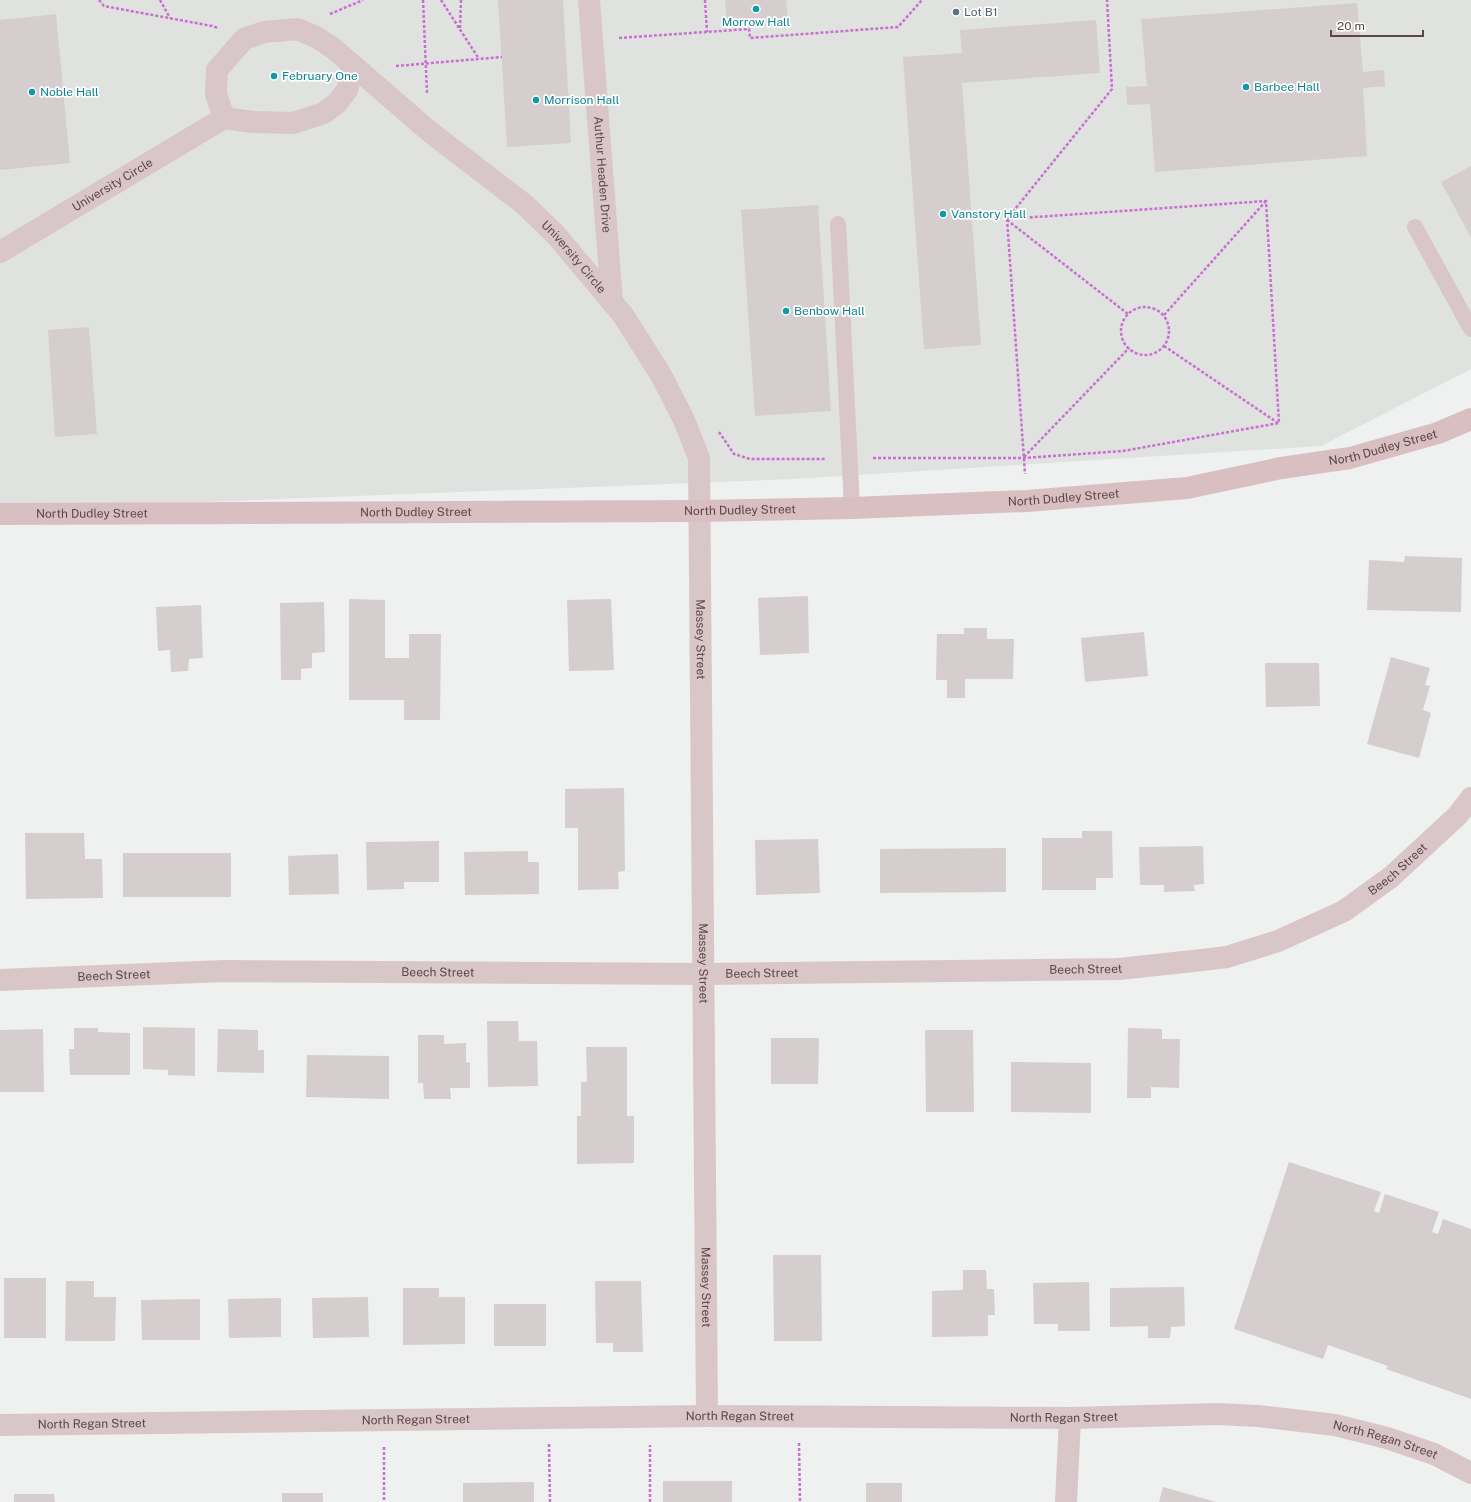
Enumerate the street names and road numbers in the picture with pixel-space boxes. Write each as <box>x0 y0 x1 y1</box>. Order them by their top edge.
street label: Authur Headen Drive <box>591 116 614 233</box>
street label: University Circle <box>70 155 155 214</box>
street label: University Circle <box>539 218 609 296</box>
street label: North Dudley Street <box>1328 426 1439 468</box>
street label: North Dudley Street <box>1008 486 1120 509</box>
street label: North Dudley Street <box>684 502 796 518</box>
street label: North Dudley Street <box>360 505 472 519</box>
street label: North Dudley Street <box>36 506 148 521</box>
street label: Massey Street <box>693 599 708 680</box>
street label: Beech Street <box>1366 840 1430 898</box>
street label: Massey Street <box>696 923 711 1004</box>
street label: Beech Street <box>1049 962 1123 977</box>
street label: Beech Street <box>401 965 475 980</box>
street label: Beech Street <box>725 966 799 981</box>
street label: Beech Street <box>77 967 151 984</box>
street label: Massey Street <box>699 1247 713 1328</box>
street label: North Regan Street <box>686 1409 795 1423</box>
street label: North Regan Street <box>1010 1410 1119 1425</box>
street label: North Regan Street <box>362 1412 471 1427</box>
street label: North Regan Street <box>38 1416 147 1432</box>
street label: North Regan Street <box>1331 1418 1440 1462</box>

